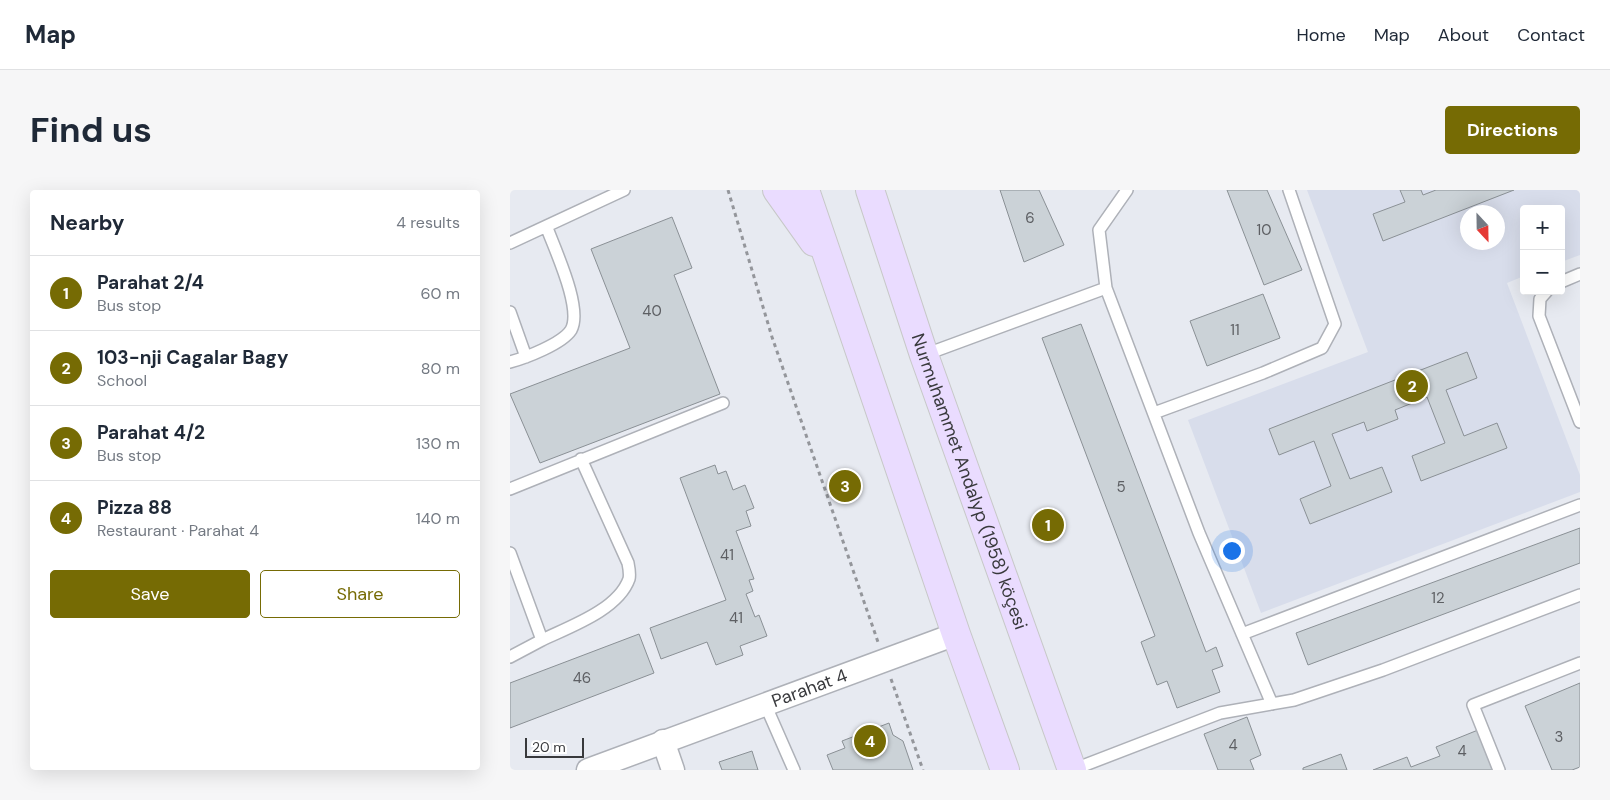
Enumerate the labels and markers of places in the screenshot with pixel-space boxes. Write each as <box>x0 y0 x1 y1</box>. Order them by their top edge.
pin: 2 <box>1396 367 1428 405</box>
pin: 3 <box>829 467 861 505</box>
pin: 1 <box>1032 506 1064 544</box>
pin: 4 <box>854 722 886 760</box>

